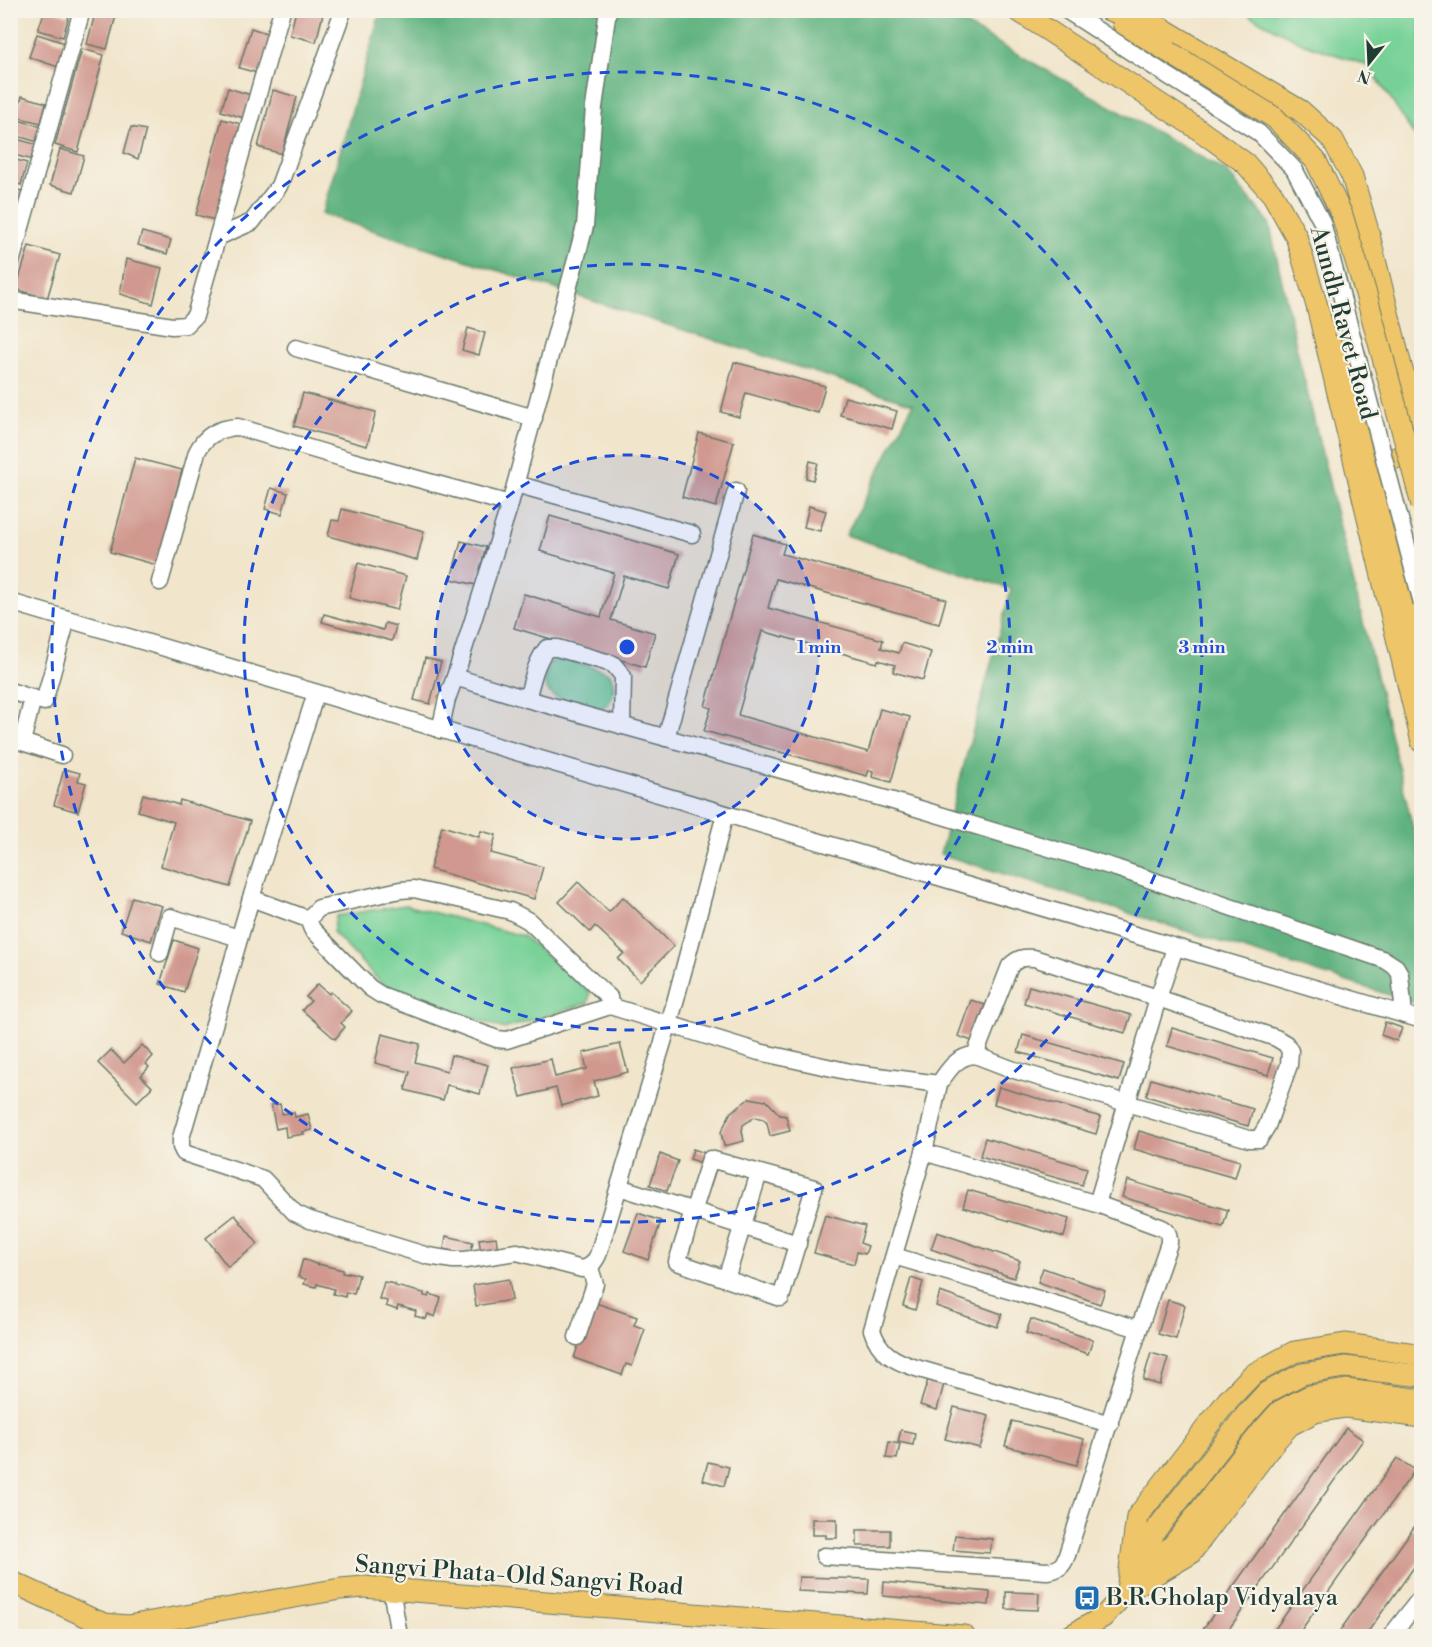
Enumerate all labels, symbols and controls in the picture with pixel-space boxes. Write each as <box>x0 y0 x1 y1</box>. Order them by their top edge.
north arrow <box>1339 33 1399 93</box>
text: N <box>1355 65 1374 88</box>
street label: Aundh Ravet Road <box>1302 222 1383 423</box>
text: 1 min <box>797 636 841 659</box>
text: 2 min <box>986 636 1034 659</box>
text: 3 min <box>1179 636 1225 659</box>
centre of rings <box>617 637 637 657</box>
street label: Sangvi Phata-Old Sangvi Road <box>354 1550 685 1602</box>
bus stop icon: B.R.Gholap Vidyalaya <box>1072 1583 1102 1613</box>
place label: B.R.Gholap Vidyalaya <box>1105 1583 1339 1613</box>

